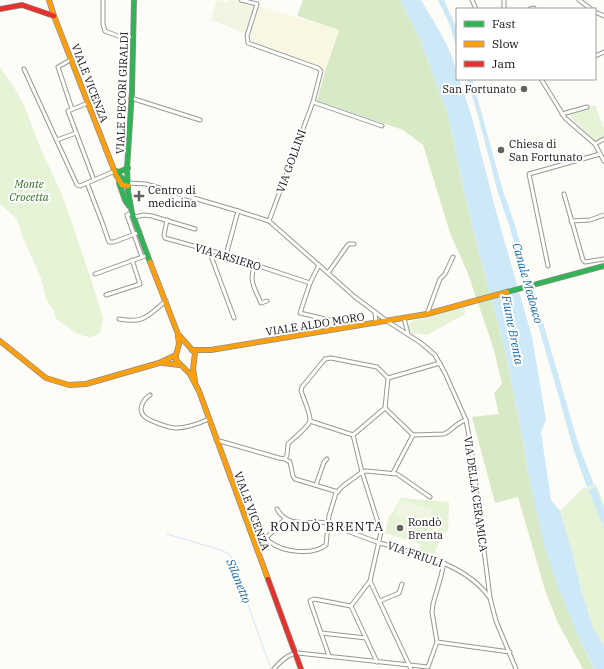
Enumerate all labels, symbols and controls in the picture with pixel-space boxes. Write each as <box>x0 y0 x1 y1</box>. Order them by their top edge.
legend <box>456 8 596 80</box>
text: Fast <box>492 16 516 31</box>
street label: VIALE PECORI GIRALDI <box>113 31 131 154</box>
text: Slow <box>492 36 519 51</box>
street label: VIALE VICENZA <box>69 42 112 125</box>
text: Jam <box>492 56 516 71</box>
place label: San Fortunato <box>443 82 516 96</box>
marker: San Fortunato <box>519 84 529 94</box>
street label: VIA GOLLINI <box>273 127 309 195</box>
place label: Chiesa di San Fortunato <box>509 137 582 164</box>
marker: Chiesa di San Fortunato <box>496 145 506 155</box>
park label: Monte Crocetta <box>9 177 49 204</box>
place label: Centro di medicina <box>148 183 197 210</box>
marker: Centro di medicina <box>133 190 145 202</box>
street label: VIA ARSIERO <box>193 240 263 274</box>
water label: Canale Medoaco <box>509 241 547 325</box>
water label: Fiume Brenta <box>499 293 527 366</box>
street label: VIALE ALDO MORO <box>265 309 365 339</box>
street label: VIA DELLA CERAMICA <box>461 435 491 553</box>
street label: VIALE VICENZA <box>231 470 273 553</box>
place label: Rondò Brenta <box>408 515 443 542</box>
district label: RONDÒ BRENTA <box>270 518 384 535</box>
marker: Rondò Brenta <box>395 523 405 533</box>
street label: VIA FRIULI <box>385 538 445 570</box>
water label: Silanetto <box>223 556 255 605</box>

